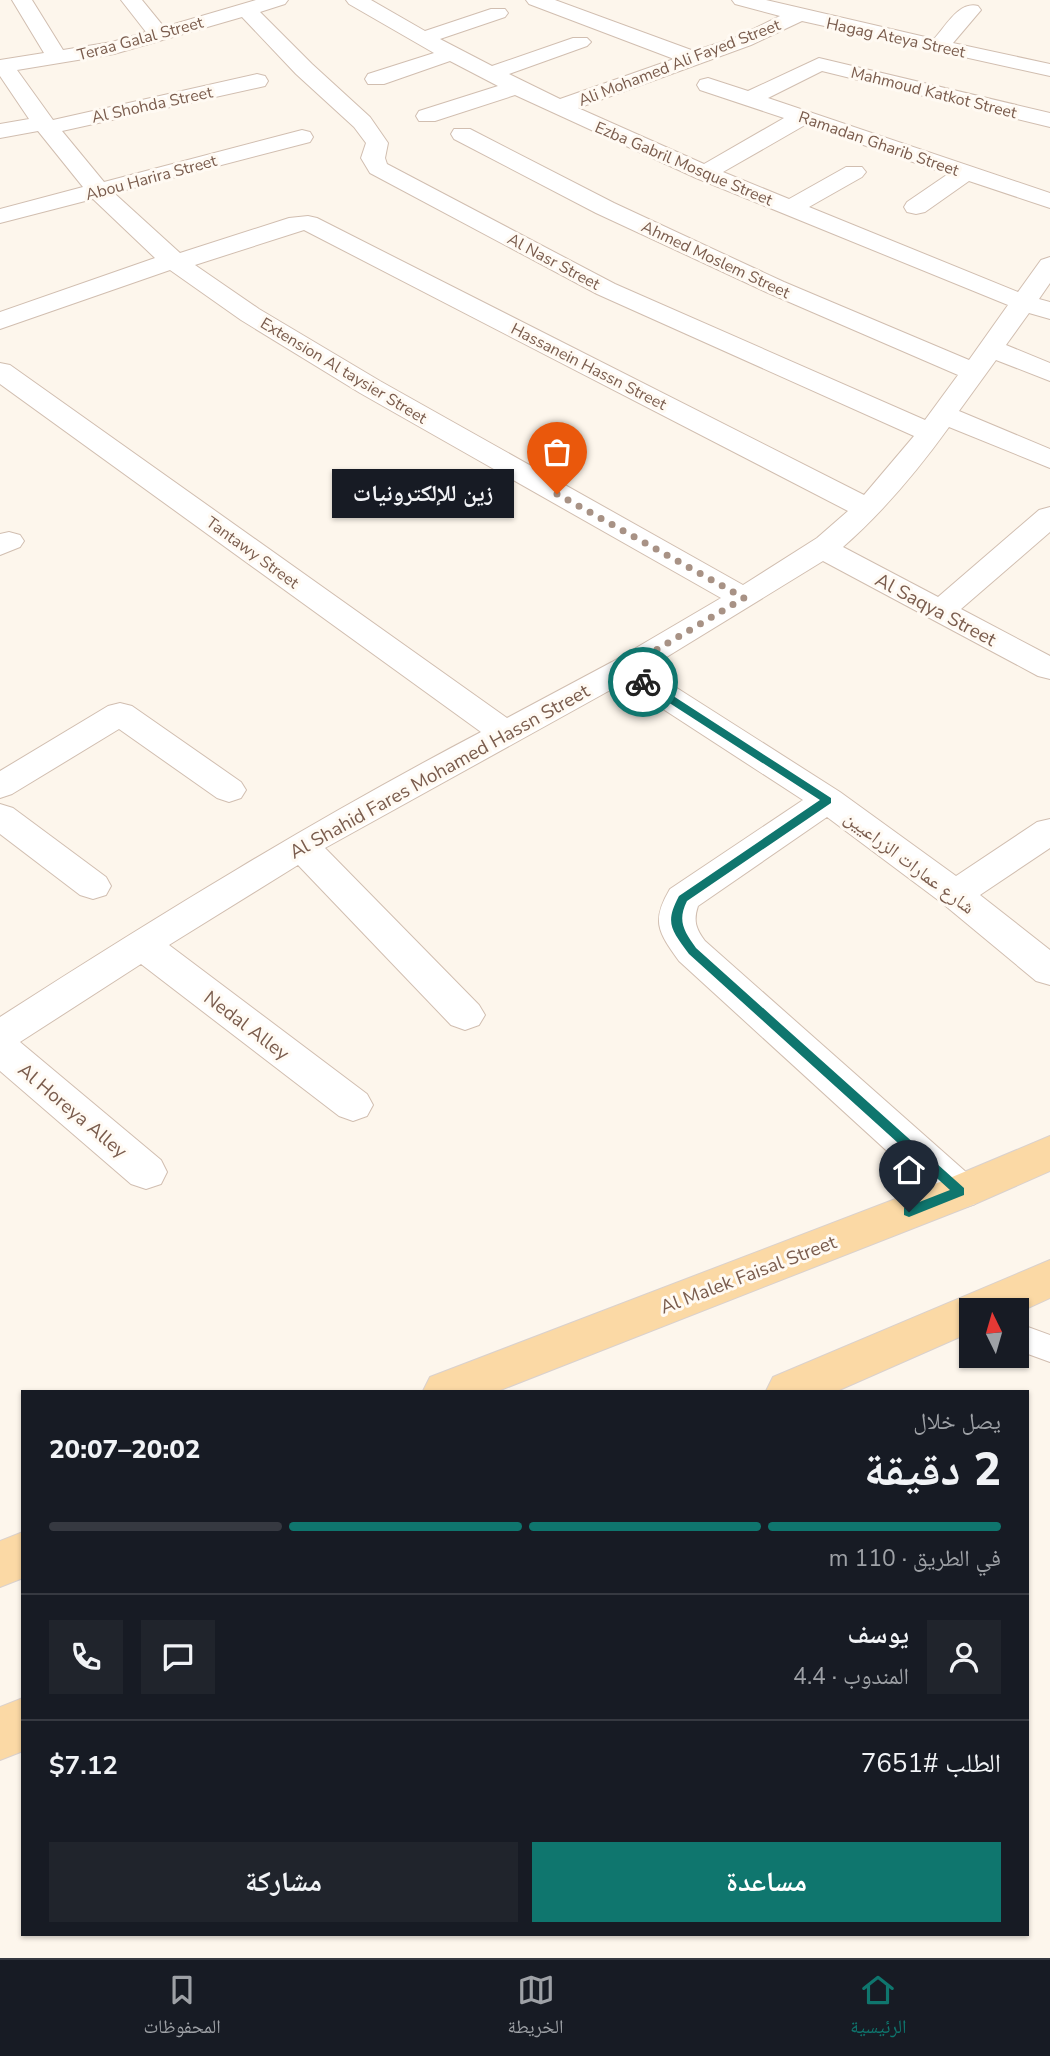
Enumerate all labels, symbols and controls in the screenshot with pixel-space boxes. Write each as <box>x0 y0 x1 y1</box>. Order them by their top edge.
street label: Teraa Galal Street <box>75 11 206 66</box>
street label: Hagag Ateya Street <box>824 12 968 64</box>
street label: Ali Mohamed Ali Fayed Street <box>575 14 784 112</box>
street label: Mahmoud Katkot Street <box>848 62 1019 124</box>
street label: Al Shohda Street <box>90 81 215 129</box>
street label: Ramadan Gharib Street <box>796 106 962 182</box>
street label: Ezba Gabril Mosque Street <box>591 116 776 212</box>
street label: Abou Harira Street <box>83 150 220 206</box>
street label: Ahmed Moslem Street <box>638 216 794 304</box>
street label: Al Nasr Street <box>503 228 604 296</box>
street label: Extension Al taysier Street <box>256 312 431 430</box>
street label: Hassanein Hassn Street <box>507 318 670 416</box>
pin <box>527 422 587 494</box>
icon: bag <box>538 433 576 471</box>
callout: زين للإلكترونيات <box>333 470 515 518</box>
text: زين للإلكترونيات <box>353 478 493 509</box>
street label: Tantawy Street <box>202 512 304 594</box>
street label: Al Saqya Street <box>870 567 1001 653</box>
courier <box>608 647 678 717</box>
icon: bike <box>624 663 662 701</box>
street label: Al Shahid Fares Mohamed Hassn Street <box>285 678 594 865</box>
street label: شارع عمارات الزراعيين <box>839 805 980 920</box>
street label: Nedal Alley <box>198 985 295 1067</box>
street label: Al Horeya Alley <box>12 1057 133 1164</box>
pin <box>879 1140 939 1212</box>
icon: home <box>890 1151 928 1189</box>
street label: Al Malek Faisal Street <box>657 1229 841 1321</box>
north arrow <box>959 1298 1029 1368</box>
map controls <box>959 1298 1029 1368</box>
text: يصل خلال <box>913 1406 1001 1437</box>
text: 20:02–20:07 <box>49 1432 200 1467</box>
text: 2 دقيقة <box>864 1438 1001 1501</box>
text: في الطريق · 110 m <box>829 1543 1001 1574</box>
text: يوسف <box>848 1617 909 1652</box>
button: phone <box>49 1620 123 1694</box>
button: chat <box>141 1620 215 1694</box>
button: person <box>927 1620 1001 1694</box>
text: المندوب · 4.4 <box>793 1661 909 1692</box>
text: الطلب #7651 <box>861 1746 1001 1781</box>
text: $7.12 <box>49 1748 118 1783</box>
button: مشاركة <box>49 1842 518 1922</box>
button: مساعدة <box>532 1842 1001 1922</box>
tab: المحفوظات <box>143 1971 221 2045</box>
tab: الخريطة <box>508 1971 563 2045</box>
tab: الرئيسية <box>850 1971 907 2045</box>

